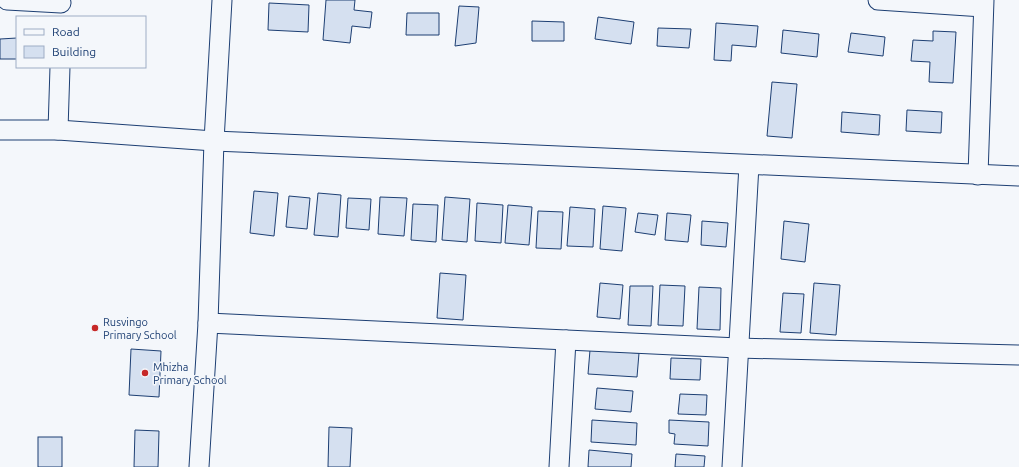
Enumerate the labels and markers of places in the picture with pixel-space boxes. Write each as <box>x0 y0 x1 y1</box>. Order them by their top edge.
place label: Rusvingo Primary School <box>103 316 177 341</box>
marker: Rusvingo Primary School <box>90 323 100 333</box>
place label: Mhizha Primary School <box>153 361 227 386</box>
marker: Mhizha Primary School <box>140 368 150 378</box>

